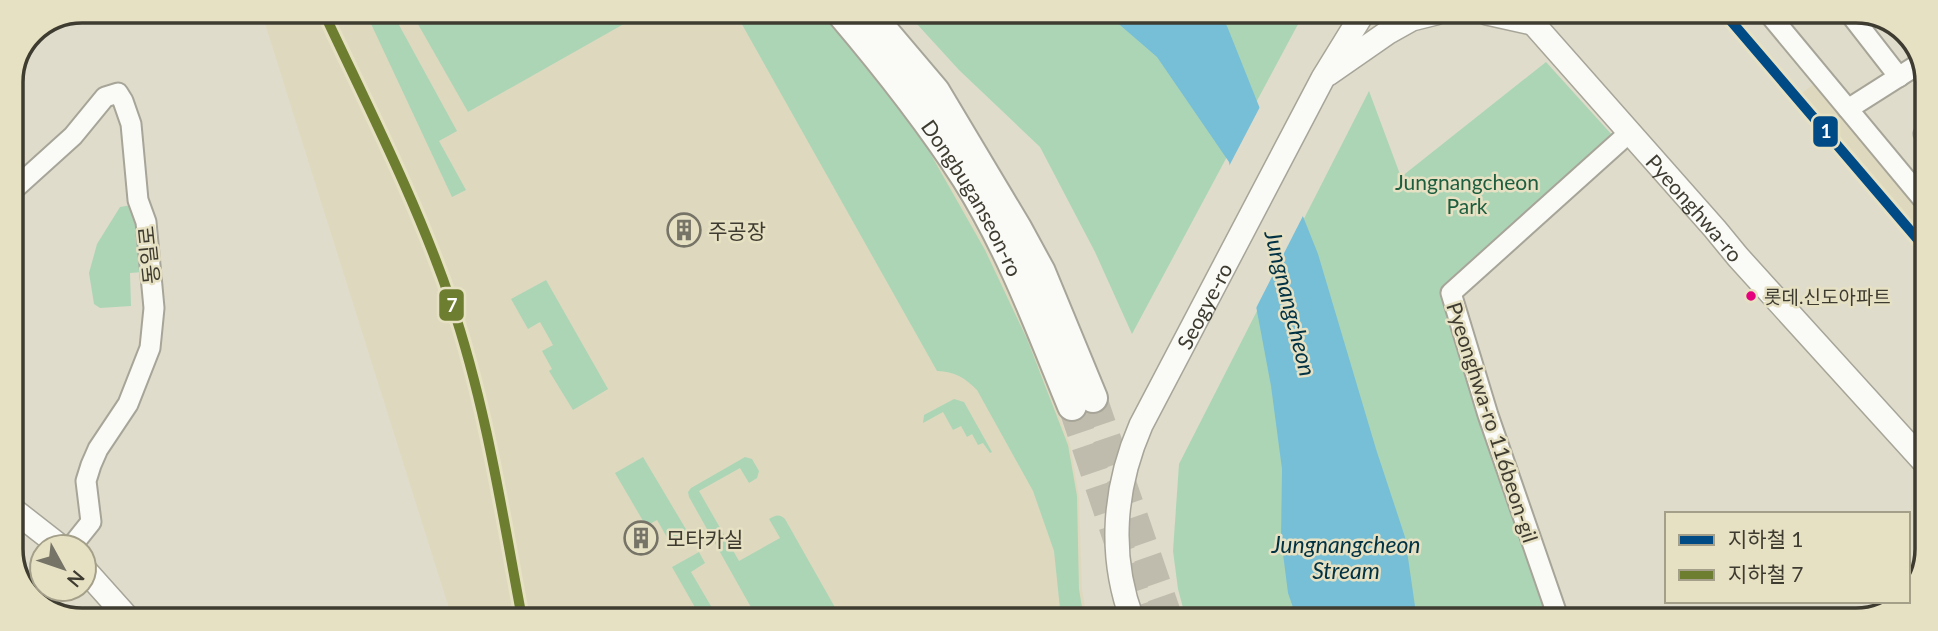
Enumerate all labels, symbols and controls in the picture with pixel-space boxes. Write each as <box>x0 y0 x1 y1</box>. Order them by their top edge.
street label: Dongbuganseon-ro <box>917 114 1029 280</box>
line badge: 1 <box>1812 115 1839 148</box>
text: 1 <box>1820 119 1832 142</box>
street label: Pyeonghwa-ro <box>1642 148 1749 266</box>
park label: Jungnangcheon Park <box>1395 169 1539 218</box>
building icon: 주공장 <box>665 211 703 249</box>
place label: 주공장 <box>708 218 766 243</box>
street label: 동일로 <box>133 225 163 285</box>
water label: Jungnangcheon <box>1259 226 1323 379</box>
street label: Seogye-ro <box>1171 258 1237 353</box>
place label: 롯데.신도아파트 <box>1764 285 1891 308</box>
line badge: 7 <box>438 288 465 322</box>
marker: 롯데.신도아파트 <box>1744 289 1758 303</box>
text: 7 <box>446 293 458 316</box>
street label: Pyeonghwa-ro 116beon-gil <box>1442 299 1544 545</box>
legend <box>1665 512 1910 603</box>
building icon: 모타카실 <box>622 519 660 557</box>
place label: 모타카실 <box>666 526 743 551</box>
text: 지하철 1 <box>1728 526 1804 551</box>
water label: Jungnangcheon Stream <box>1270 530 1421 584</box>
north arrow <box>28 533 98 603</box>
text: 지하철 7 <box>1728 561 1804 586</box>
text: N <box>63 566 90 592</box>

